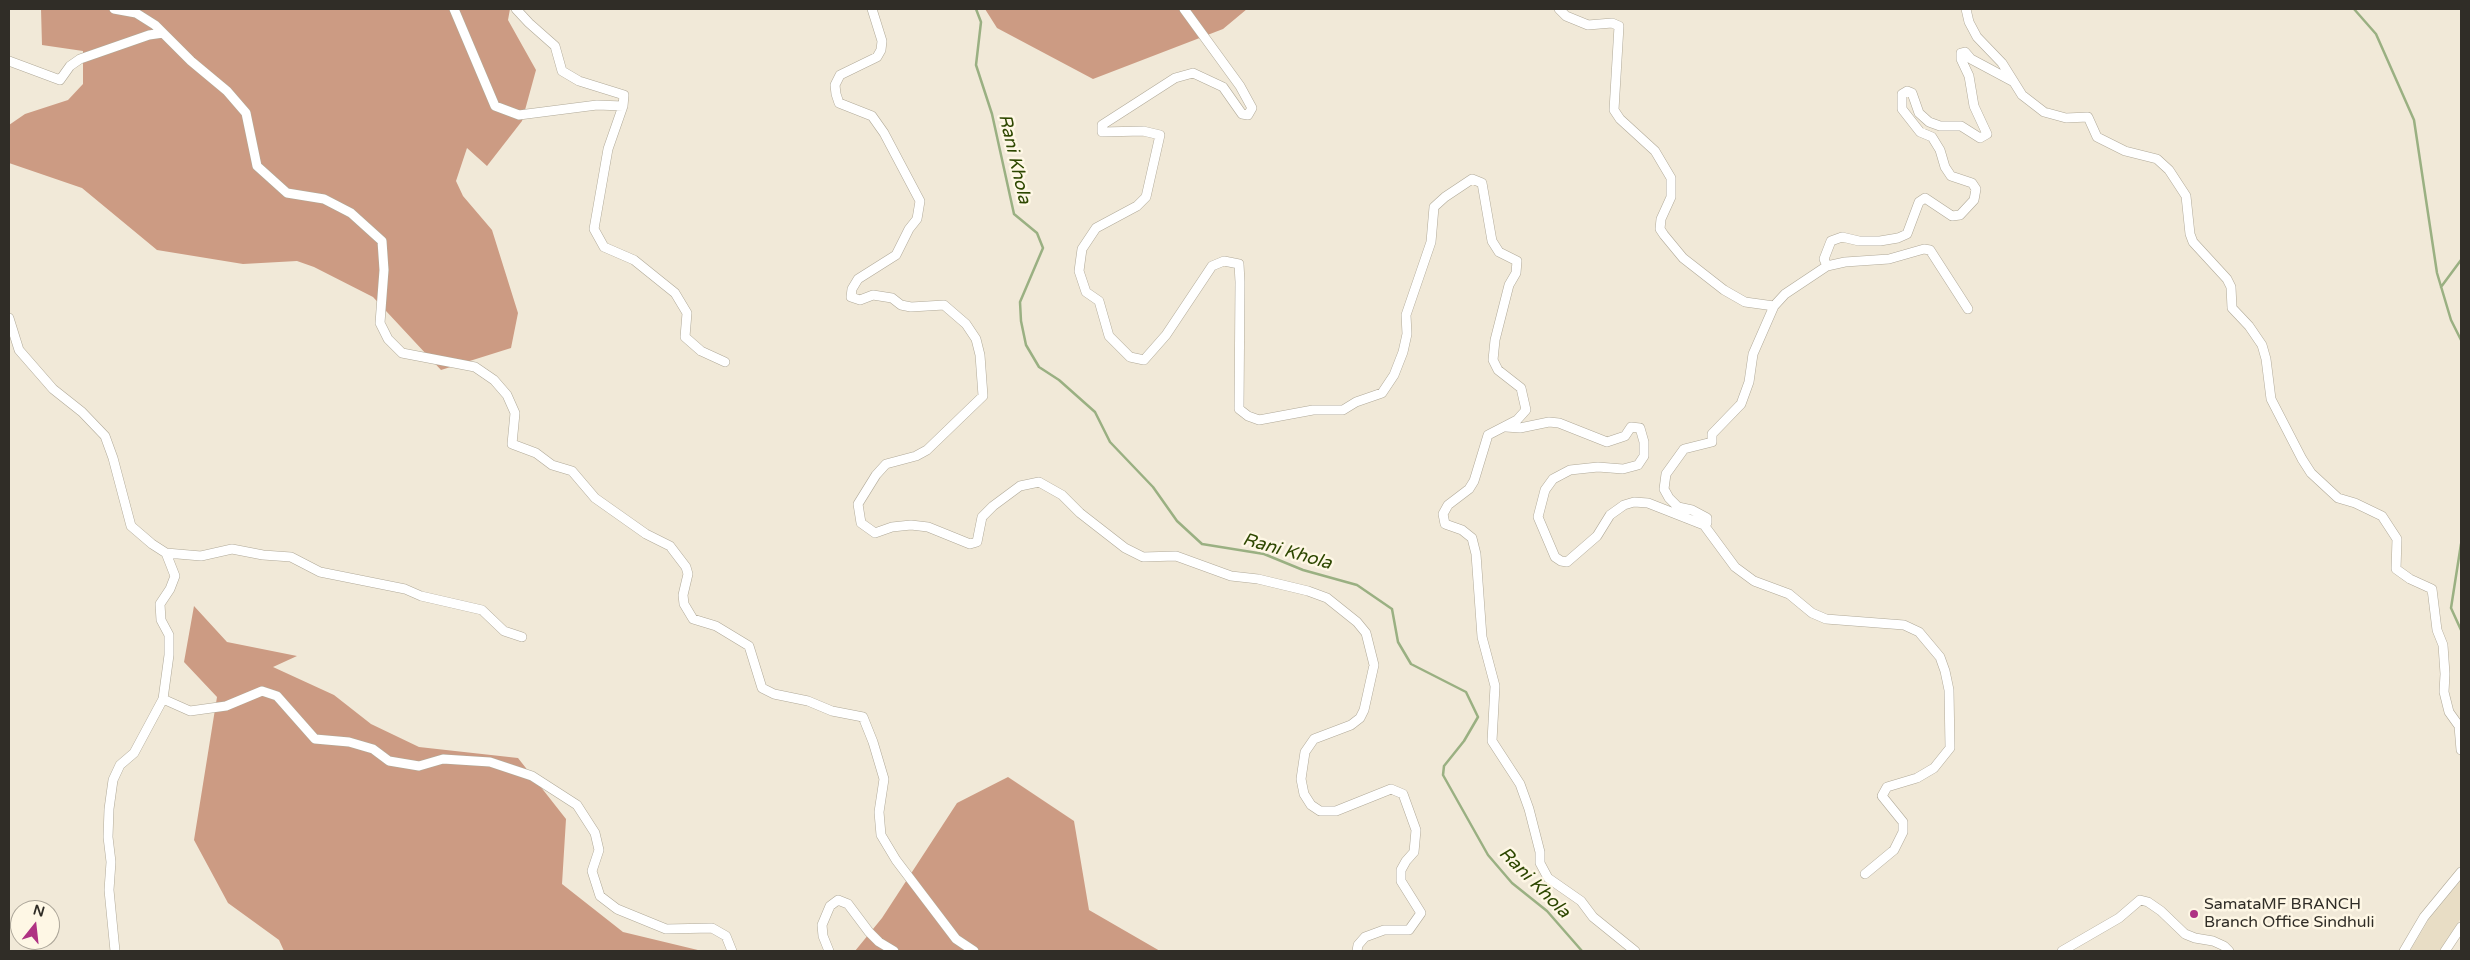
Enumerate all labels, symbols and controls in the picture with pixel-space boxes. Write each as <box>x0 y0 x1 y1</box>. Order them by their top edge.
water label: Rani Khola <box>993 112 1035 206</box>
water label: Rani Khola <box>1240 529 1334 575</box>
water label: Rani Khola <box>1494 843 1574 923</box>
place label: SamataMF BRANCH Branch Office Sindhuli <box>2204 895 2374 933</box>
north arrow <box>10 900 60 950</box>
text: N <box>31 901 47 921</box>
marker: SamataMF BRANCH Branch Office Sindhuli <box>2188 908 2200 920</box>

